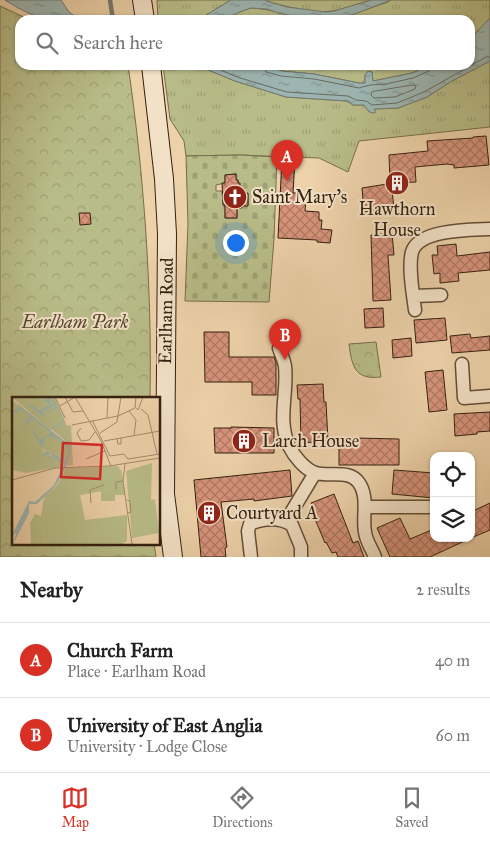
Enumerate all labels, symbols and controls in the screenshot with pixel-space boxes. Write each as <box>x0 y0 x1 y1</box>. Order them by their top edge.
search box <box>15 15 475 70</box>
icon: search <box>33 29 61 57</box>
text: Search here <box>73 31 163 54</box>
pin: A <box>271 140 303 181</box>
building icon: Hawthorn House <box>384 170 410 196</box>
church icon: Saint Mary's <box>222 184 248 210</box>
place label: Saint Mary's <box>252 186 347 208</box>
place label: Hawthorn House <box>359 198 436 241</box>
your location <box>223 230 249 256</box>
street label: Earlham Road <box>154 257 178 365</box>
park label: Earlham Park <box>21 311 128 333</box>
pin: B <box>269 319 301 360</box>
inset map <box>12 397 160 544</box>
building icon: Larch House <box>231 428 257 454</box>
place label: Larch House <box>262 430 359 452</box>
map controls <box>430 452 475 542</box>
button: locate <box>430 452 475 497</box>
button: layers <box>430 497 475 542</box>
building icon: Courtyard A <box>196 500 222 526</box>
place label: Courtyard A <box>226 502 318 524</box>
text: Nearby <box>20 577 83 603</box>
text: 2 results <box>416 580 470 599</box>
text: Church Farm <box>67 639 173 662</box>
text: A <box>31 651 41 670</box>
text: 40 m <box>435 651 470 670</box>
text: Place · Earlham Road <box>67 662 206 681</box>
text: University of East Anglia <box>67 714 262 737</box>
text: B <box>31 726 41 745</box>
text: 60 m <box>436 726 470 745</box>
text: University · Lodge Close <box>67 737 227 756</box>
tab: Map <box>61 784 89 831</box>
tab: Directions <box>212 784 273 831</box>
tab: Saved <box>395 784 429 831</box>

